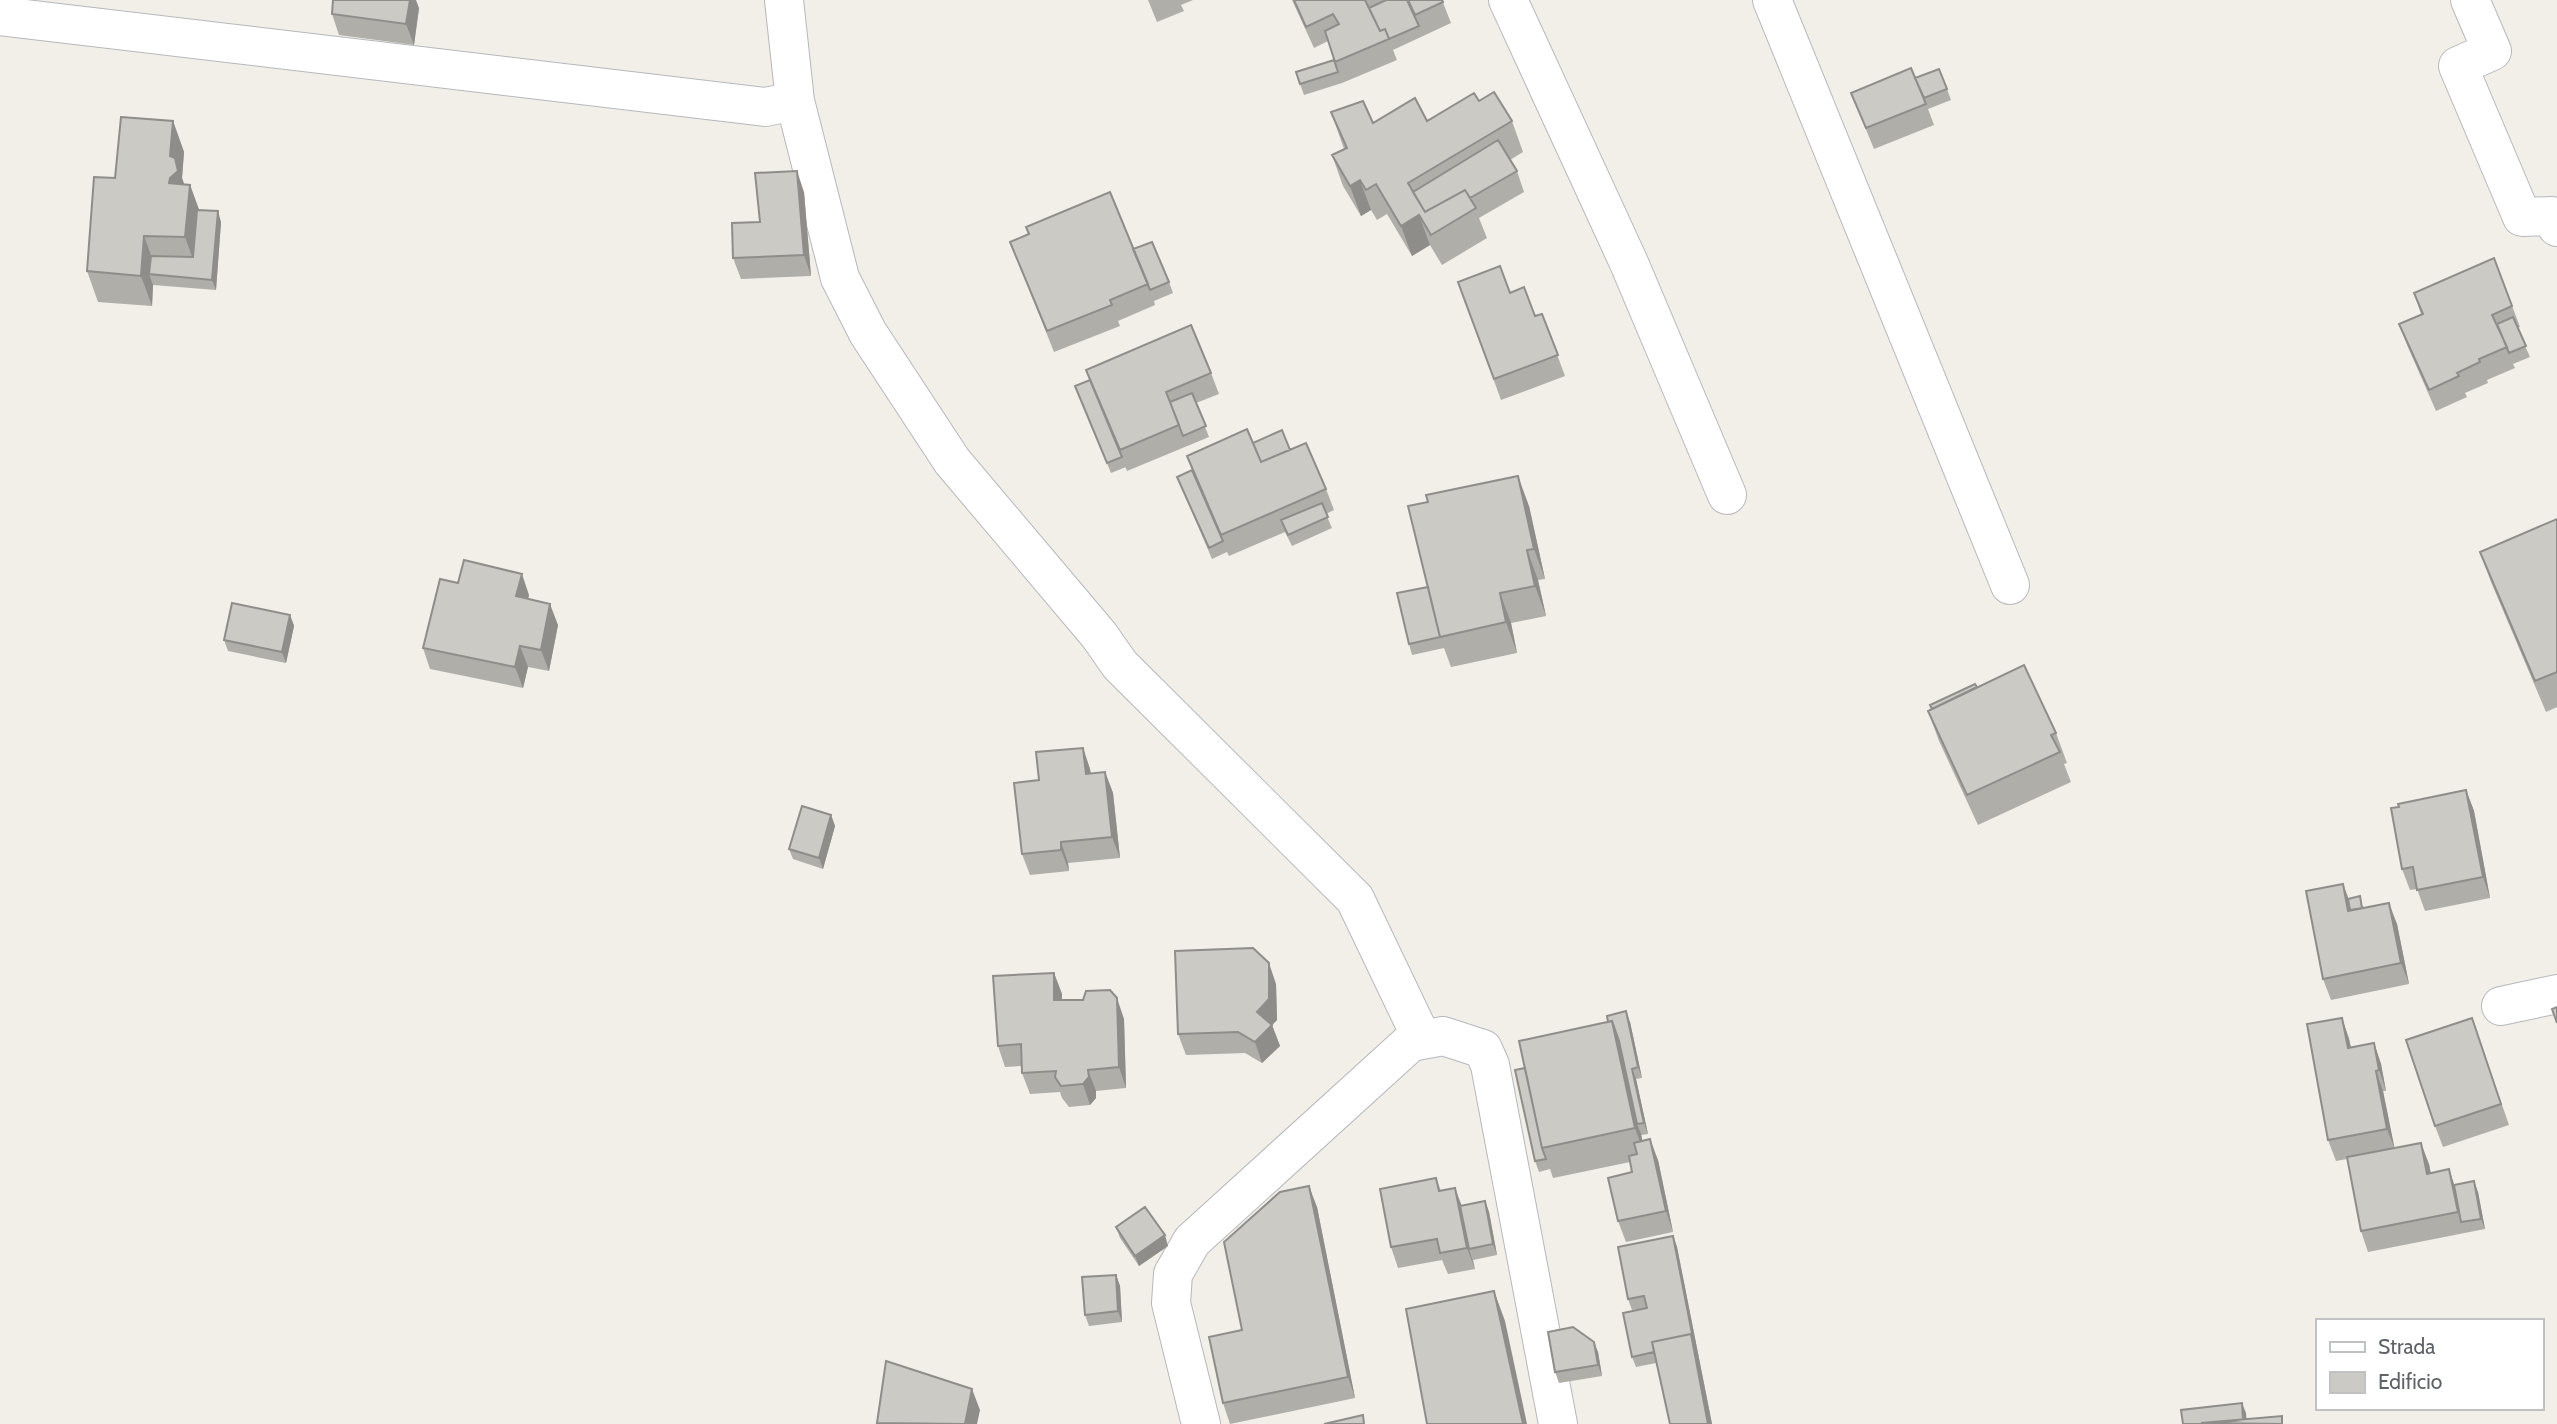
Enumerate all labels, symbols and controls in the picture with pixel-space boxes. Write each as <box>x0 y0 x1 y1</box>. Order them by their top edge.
legend <box>2316 1319 2543 1410</box>
text: Strada <box>2378 1334 2435 1359</box>
text: Edificio <box>2378 1369 2442 1394</box>

